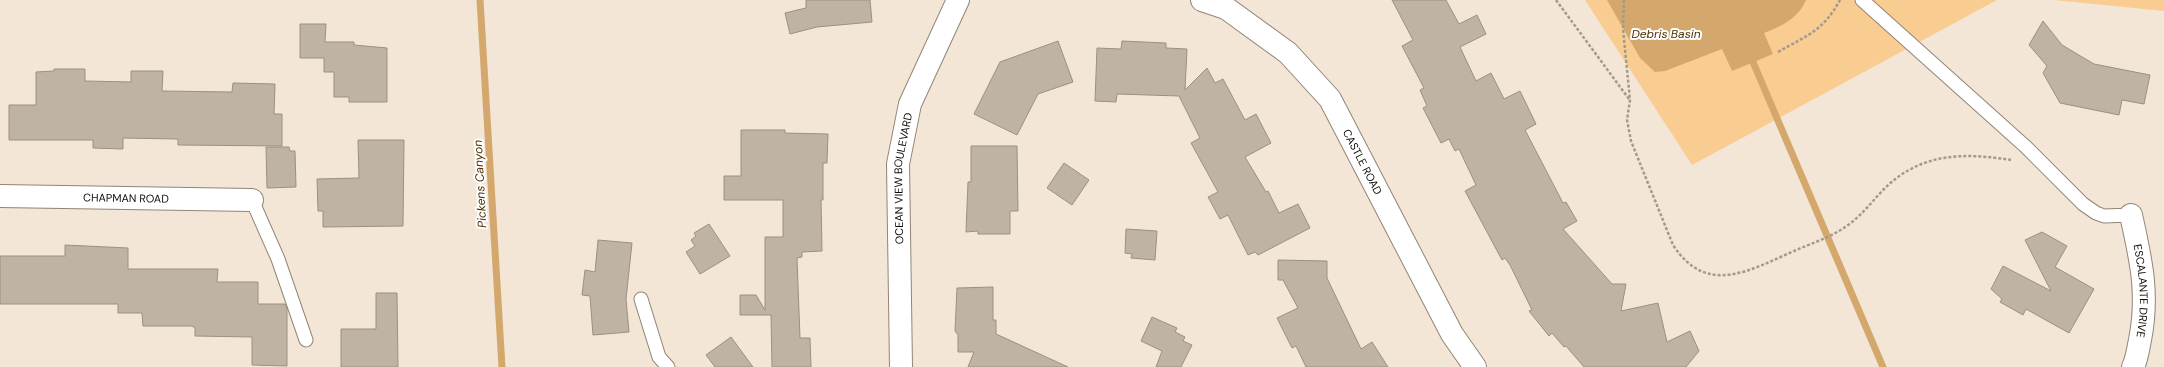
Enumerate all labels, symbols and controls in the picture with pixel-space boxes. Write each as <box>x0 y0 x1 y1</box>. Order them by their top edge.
water label: Debris Basin <box>1631 26 1701 42</box>
street label: OCEAN VIEW BOULEVARD <box>890 111 915 244</box>
street label: CASTLE ROAD <box>1340 127 1386 197</box>
water label: Pickens Canyon <box>470 139 490 228</box>
street label: CHAPMAN ROAD <box>83 190 169 206</box>
street label: ESCALANTE DRIVE <box>2130 243 2151 339</box>

